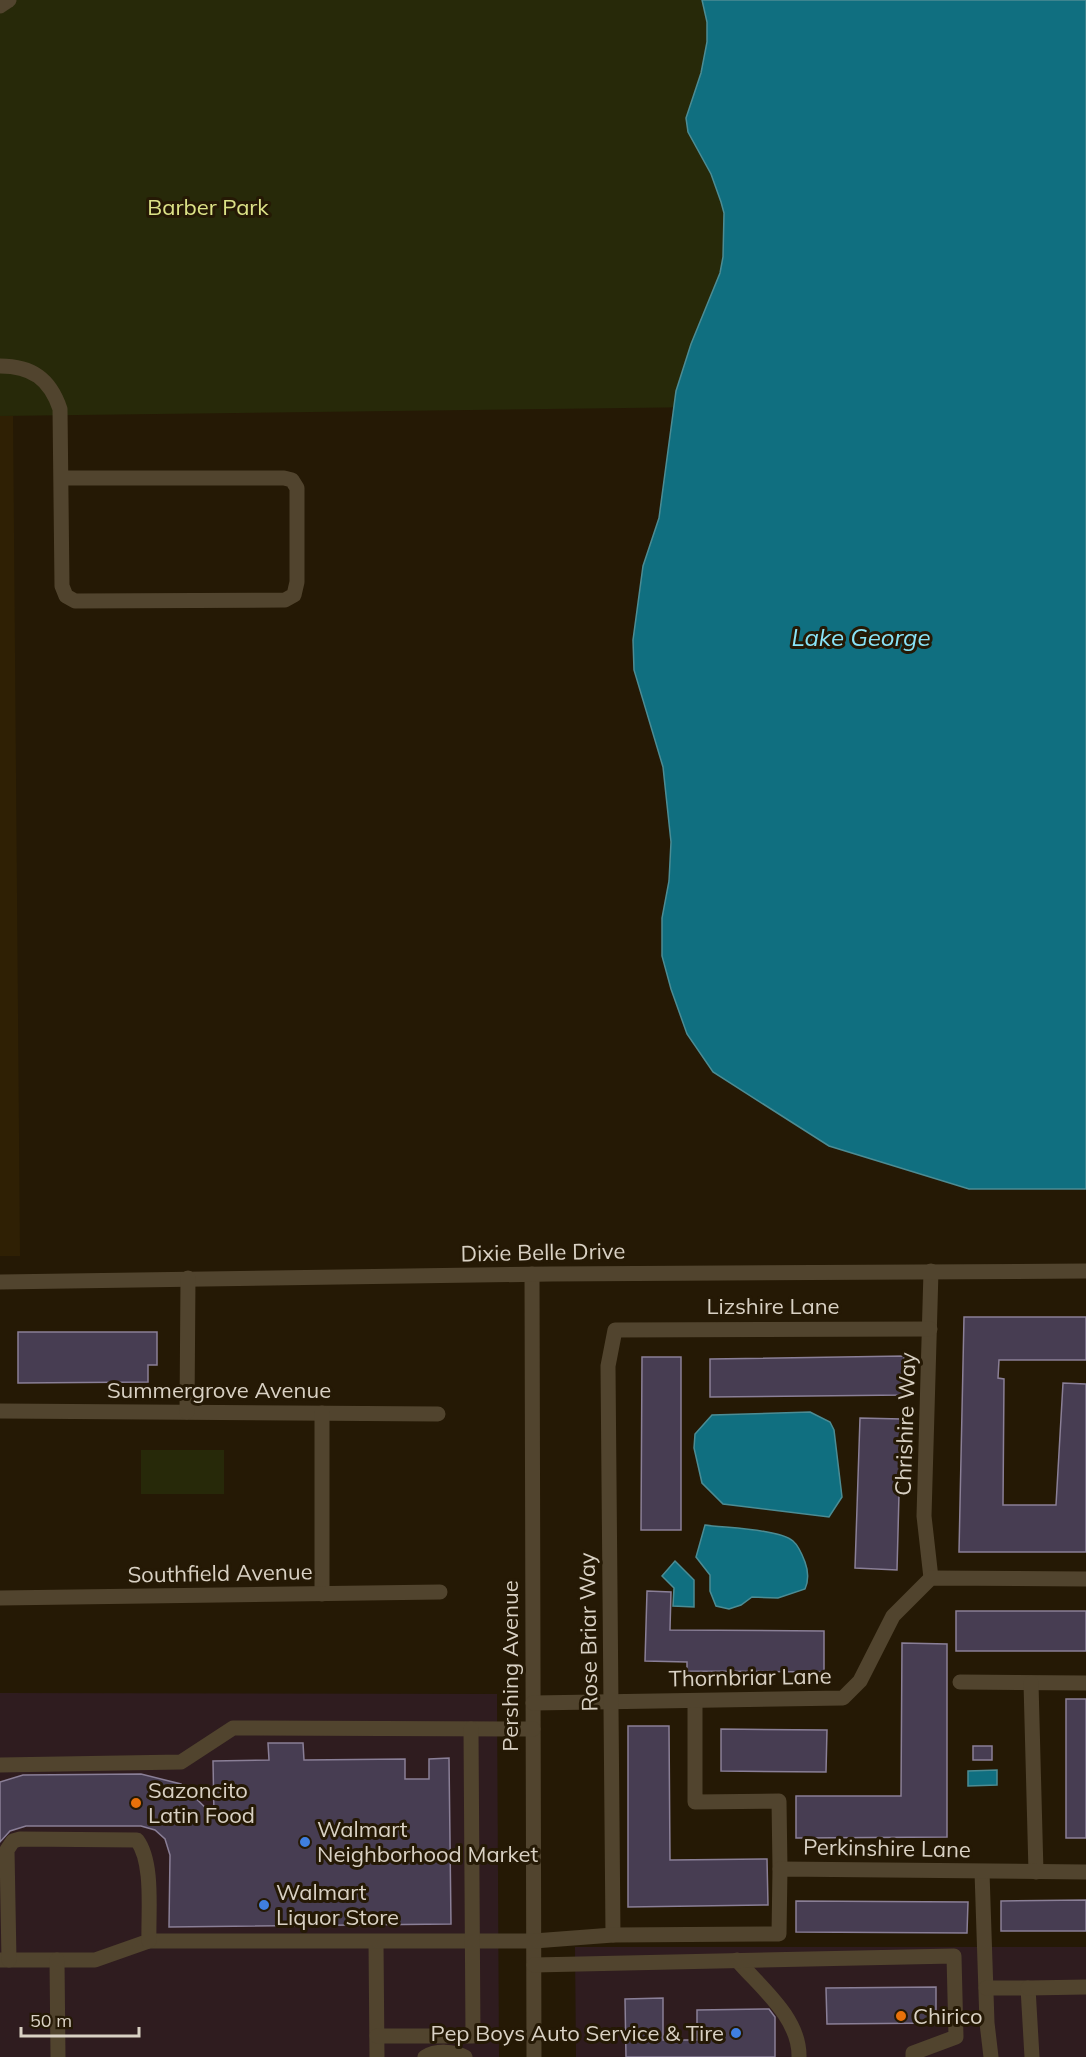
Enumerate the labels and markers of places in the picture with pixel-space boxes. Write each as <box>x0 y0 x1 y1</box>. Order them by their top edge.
place label: Sazoncito Latin Food <box>148 1776 255 1829</box>
marker: Sazoncito Latin Food <box>129 1796 143 1810</box>
place label: Walmart Neighborhood Market <box>317 1815 539 1868</box>
marker: Walmart Neighborhood Market <box>298 1835 312 1849</box>
place label: Walmart Liquor Store <box>276 1878 399 1931</box>
marker: Walmart Liquor Store <box>257 1898 271 1912</box>
place label: Chirico <box>913 2002 983 2030</box>
marker: Chirico <box>894 2009 908 2023</box>
place label: Pep Boys Auto Service & Tire <box>431 2019 724 2047</box>
marker: Pep Boys Auto Service & Tire <box>729 2026 743 2040</box>

